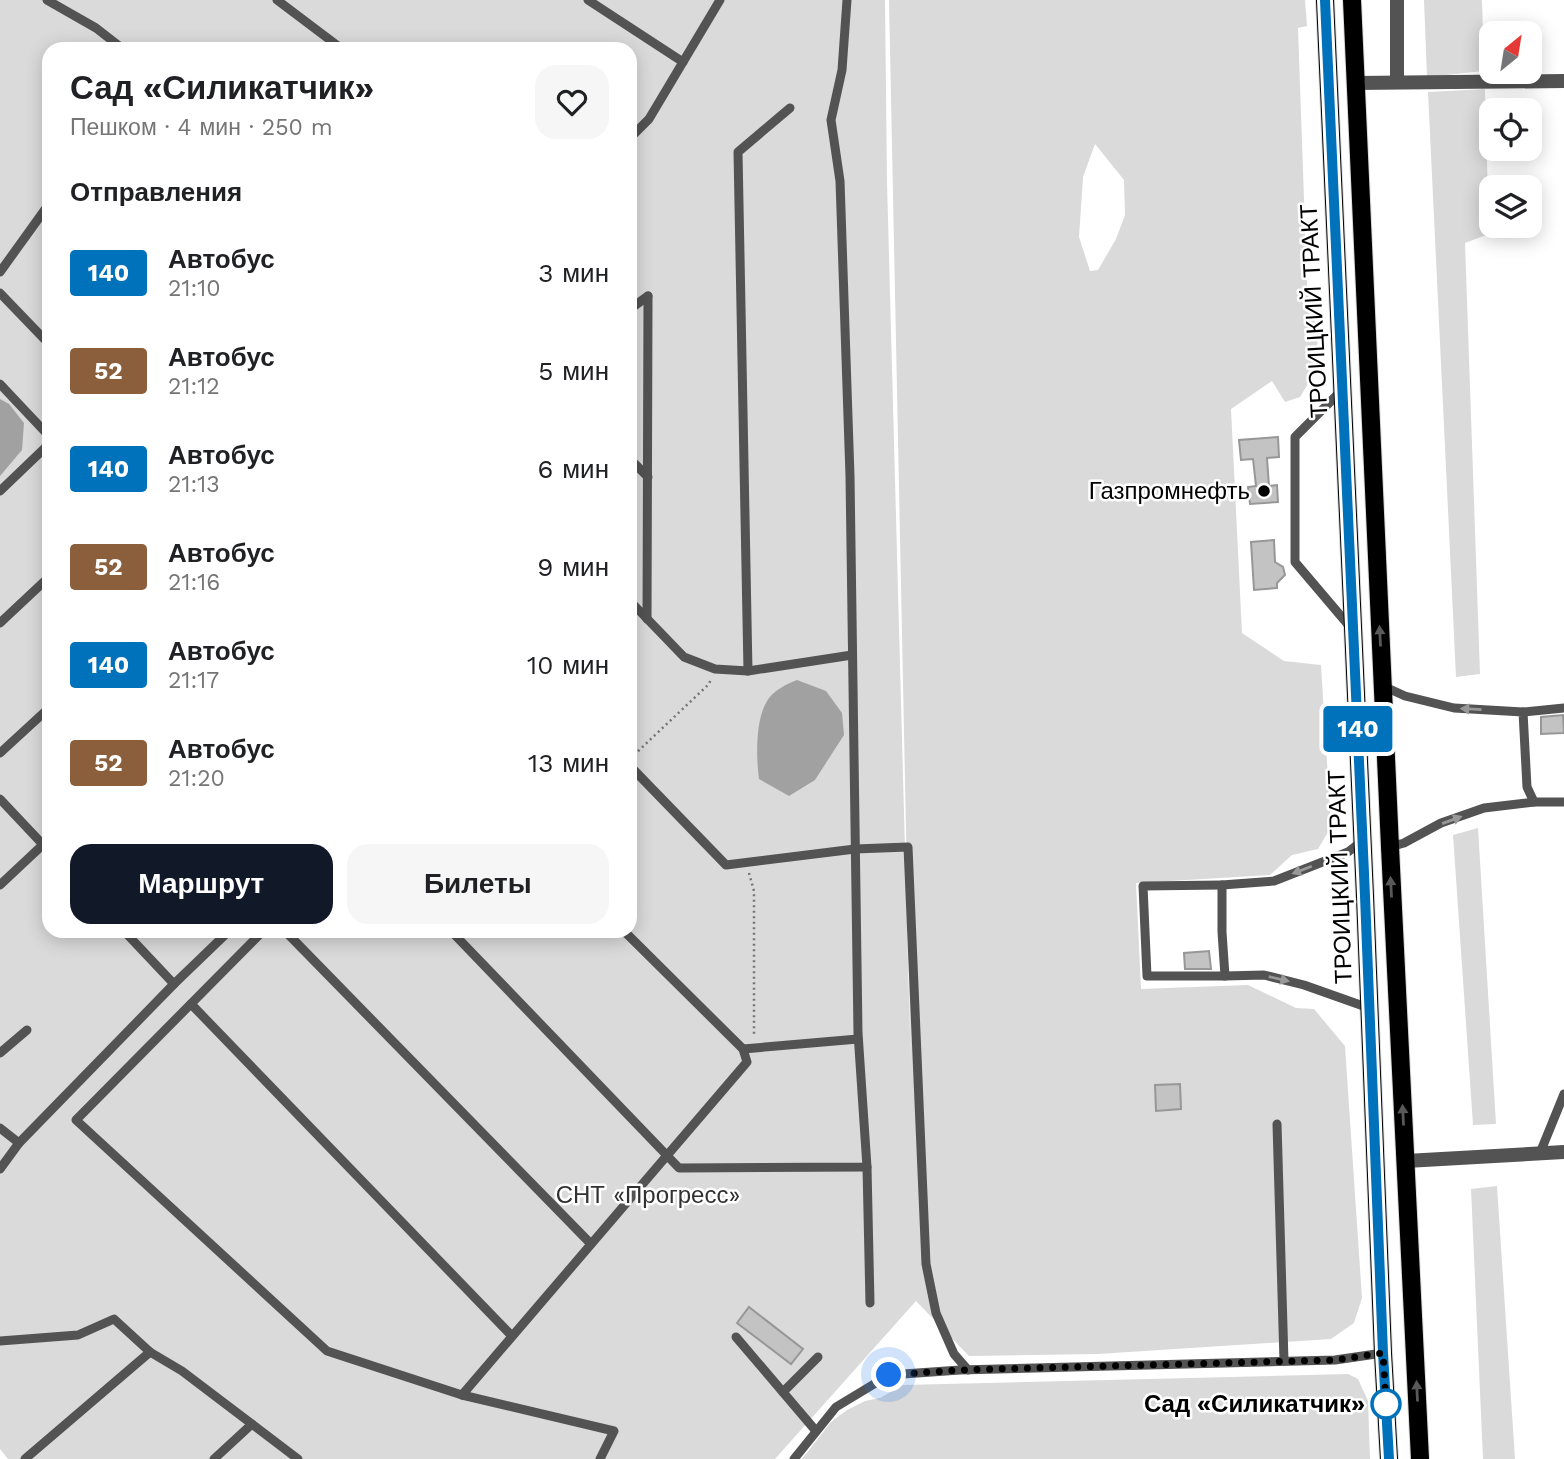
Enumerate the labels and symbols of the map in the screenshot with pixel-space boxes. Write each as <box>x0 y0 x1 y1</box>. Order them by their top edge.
north arrow <box>1479 21 1542 84</box>
street label: ТРОИЦКИЙ ТРАКТ <box>1294 203 1334 419</box>
place label: Газпромнефть <box>1089 477 1250 505</box>
marker: Газпромнефть <box>1256 483 1272 499</box>
one-way arrow <box>1374 624 1385 646</box>
one-way arrow <box>1459 704 1481 715</box>
line badge: 140 <box>1318 706 1398 752</box>
street label: ТРОИЦКИЙ ТРАКТ <box>1322 769 1358 985</box>
one-way arrow <box>1441 814 1462 825</box>
one-way arrow <box>1291 864 1312 875</box>
one-way arrow <box>1386 876 1397 898</box>
one-way arrow <box>1268 974 1290 985</box>
one-way arrow <box>1398 1103 1409 1125</box>
park label: СНТ «Прогресс» <box>556 1181 740 1209</box>
your location <box>871 1357 906 1392</box>
one-way arrow <box>1411 1380 1422 1402</box>
marker: Сад «Силикатчик» <box>1371 1389 1401 1419</box>
place label: Сад «Силикатчик» <box>1144 1390 1365 1418</box>

